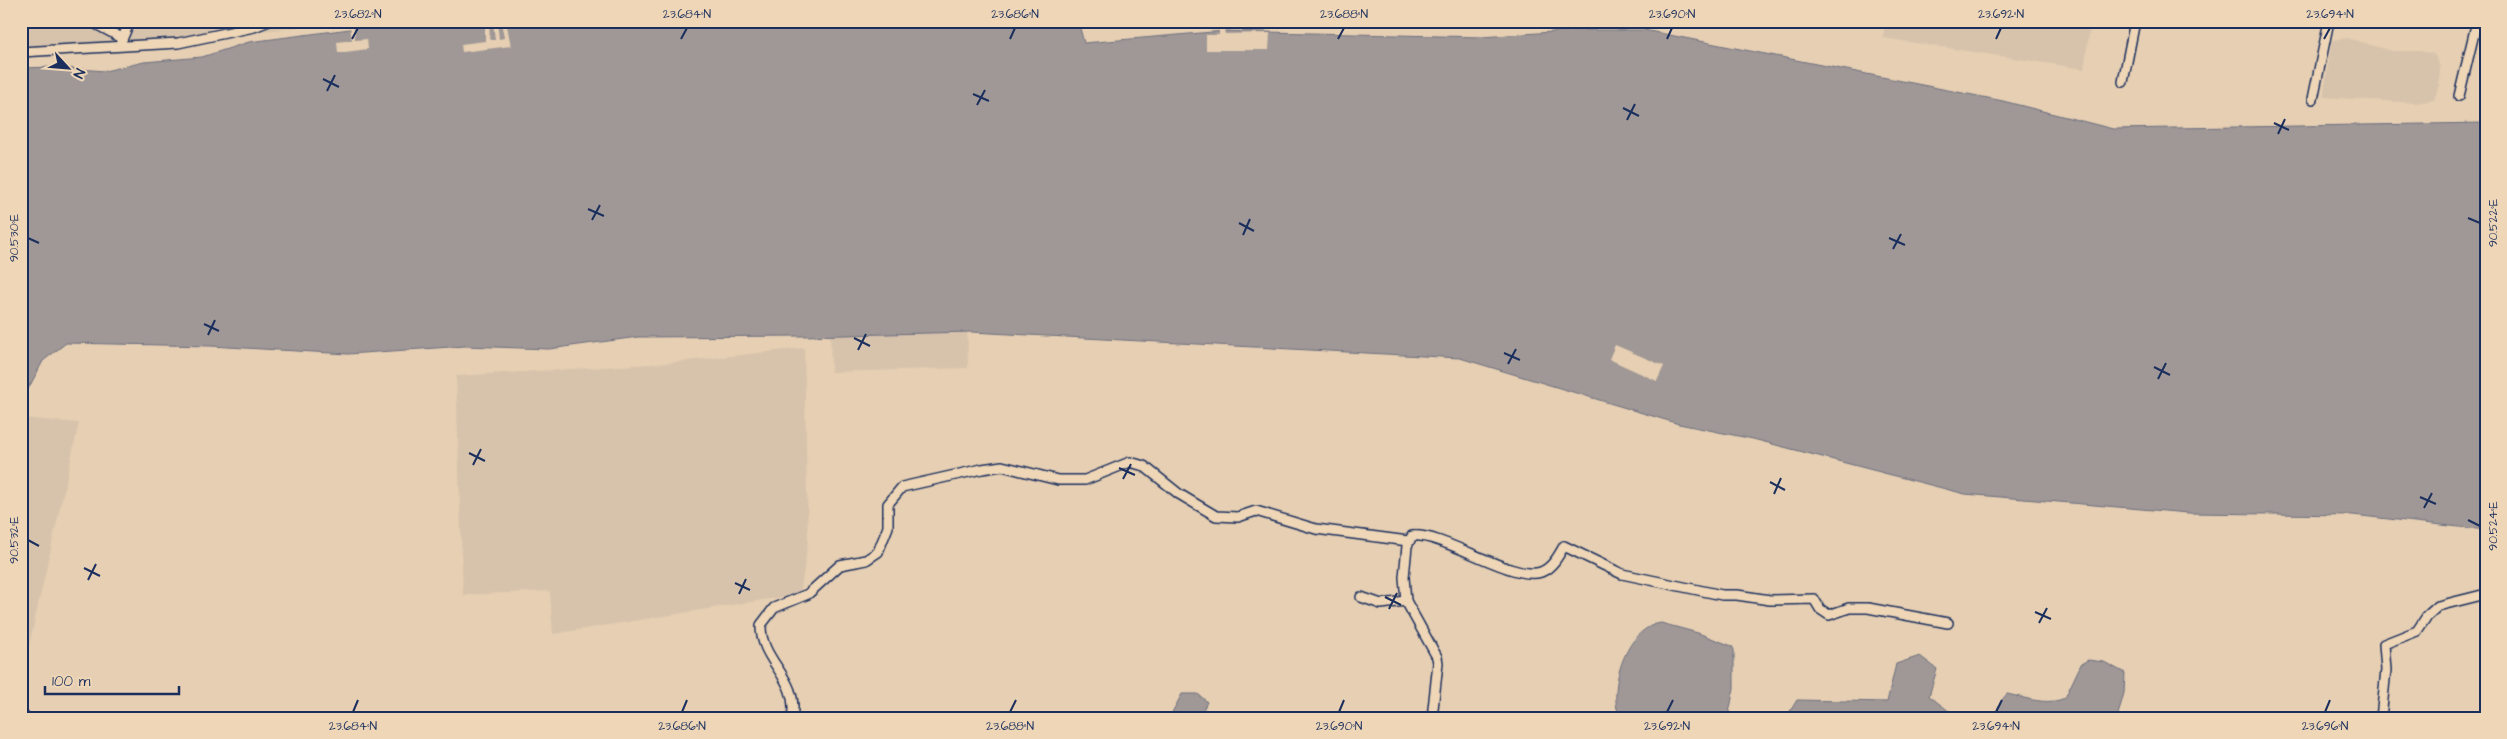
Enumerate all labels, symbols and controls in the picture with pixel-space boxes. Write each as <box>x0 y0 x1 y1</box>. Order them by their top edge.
text: 23.682°N <box>335 6 382 23</box>
text: 23.684°N <box>663 6 712 23</box>
text: 23.686°N <box>991 6 1039 23</box>
text: 23.688°N <box>1320 6 1368 23</box>
text: 23.690°N <box>1649 6 1696 23</box>
text: 23.692°N <box>1978 6 2024 23</box>
text: 23.694°N <box>2306 6 2354 23</box>
north arrow <box>42 42 92 92</box>
text: N <box>68 65 90 82</box>
text: 90.522°E <box>2485 199 2502 247</box>
text: 90.530°E <box>6 214 23 262</box>
text: 90.524°E <box>2485 501 2502 551</box>
text: 90.532°E <box>6 516 23 564</box>
scale bar <box>45 664 179 696</box>
text: 100 m <box>52 671 91 692</box>
text: 23.684°N <box>329 718 378 735</box>
text: 23.686°N <box>658 718 706 735</box>
text: 23.688°N <box>986 718 1034 735</box>
text: 23.690°N <box>1316 718 1363 735</box>
text: 23.692°N <box>1644 718 1690 735</box>
text: 23.694°N <box>1972 718 2020 735</box>
text: 23.696°N <box>2302 718 2349 735</box>

